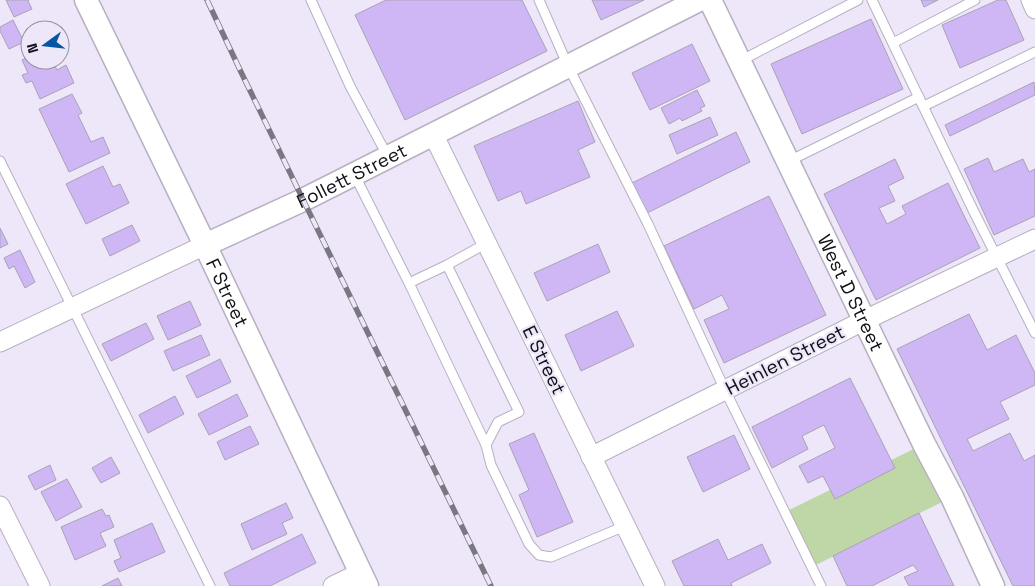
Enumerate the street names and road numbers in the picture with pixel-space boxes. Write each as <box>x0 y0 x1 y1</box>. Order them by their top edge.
street label: Follett Street <box>292 137 411 214</box>
street label: West D Street <box>812 230 890 355</box>
street label: F Street <box>201 254 255 331</box>
street label: Heinlen Street <box>721 319 849 401</box>
street label: E Street <box>517 321 571 399</box>

